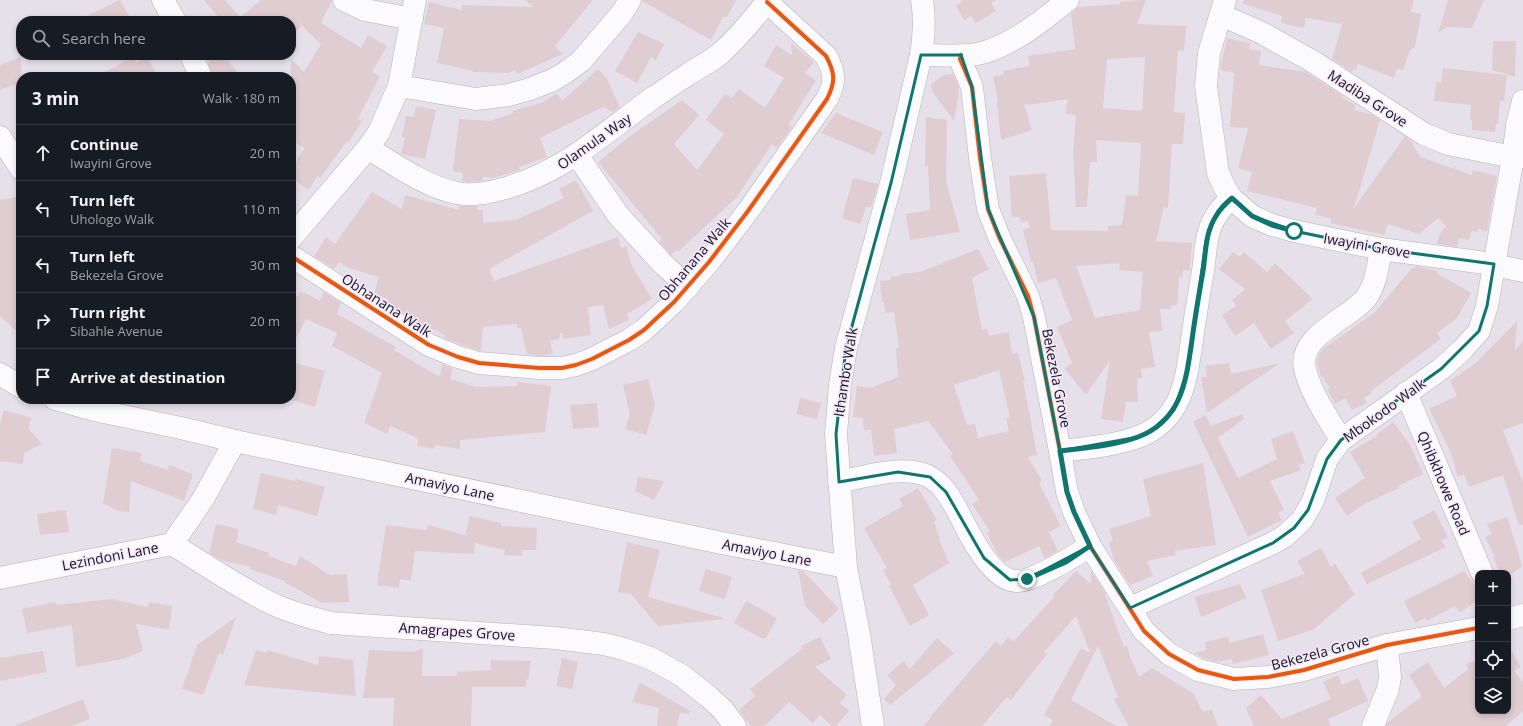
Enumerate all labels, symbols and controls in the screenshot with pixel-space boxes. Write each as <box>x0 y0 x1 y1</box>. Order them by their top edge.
search box <box>16 16 296 60</box>
icon: search <box>30 27 52 49</box>
text: Search here <box>62 28 146 48</box>
street label: Madiba Grove <box>1324 65 1412 131</box>
text: 3 min <box>32 87 79 110</box>
text: Walk · 180 m <box>203 89 280 107</box>
street label: Olamula Way <box>553 108 636 174</box>
text: Continue <box>70 134 138 154</box>
icon: ahead <box>32 142 54 164</box>
text: 20 m <box>250 144 280 162</box>
text: Iwayini Grove <box>70 154 152 172</box>
text: Turn left <box>70 190 135 210</box>
icon: left <box>32 198 54 220</box>
text: 110 m <box>242 200 280 218</box>
text: Uhologo Walk <box>70 210 154 228</box>
street label: Obhanana Walk <box>653 213 735 305</box>
route start <box>1285 222 1303 240</box>
street label: Iwayini Grove <box>1322 228 1412 262</box>
text: Turn left <box>70 246 135 266</box>
icon: left <box>32 254 54 276</box>
text: 30 m <box>250 256 280 274</box>
text: Bekezela Grove <box>70 266 163 284</box>
street label: Obhanana Walk <box>338 269 436 342</box>
text: Turn right <box>70 302 145 322</box>
icon: right <box>32 310 54 332</box>
text: 20 m <box>250 312 280 330</box>
text: Sibahle Avenue <box>70 322 163 340</box>
street label: Ithambo Walk <box>829 325 862 418</box>
street label: Bekezela Grove <box>1038 327 1076 429</box>
icon: arrive <box>32 366 54 388</box>
text: Arrive at destination <box>70 367 225 387</box>
street label: Mbokodo Walk <box>1339 373 1430 446</box>
street label: Qhibkhowe Road <box>1413 428 1475 538</box>
street label: Amaviyo Lane <box>404 467 496 505</box>
street label: Amaviyo Lane <box>721 534 813 570</box>
street label: Lezindoni Lane <box>60 537 160 575</box>
route end <box>1018 570 1036 588</box>
map controls <box>1475 570 1511 714</box>
button: + <box>1475 570 1511 606</box>
button: − <box>1475 606 1511 642</box>
street label: Amagrapes Grove <box>398 617 516 645</box>
street label: Bekezela Grove <box>1269 630 1371 674</box>
button: locate <box>1475 642 1511 678</box>
button: layers <box>1475 678 1511 714</box>

